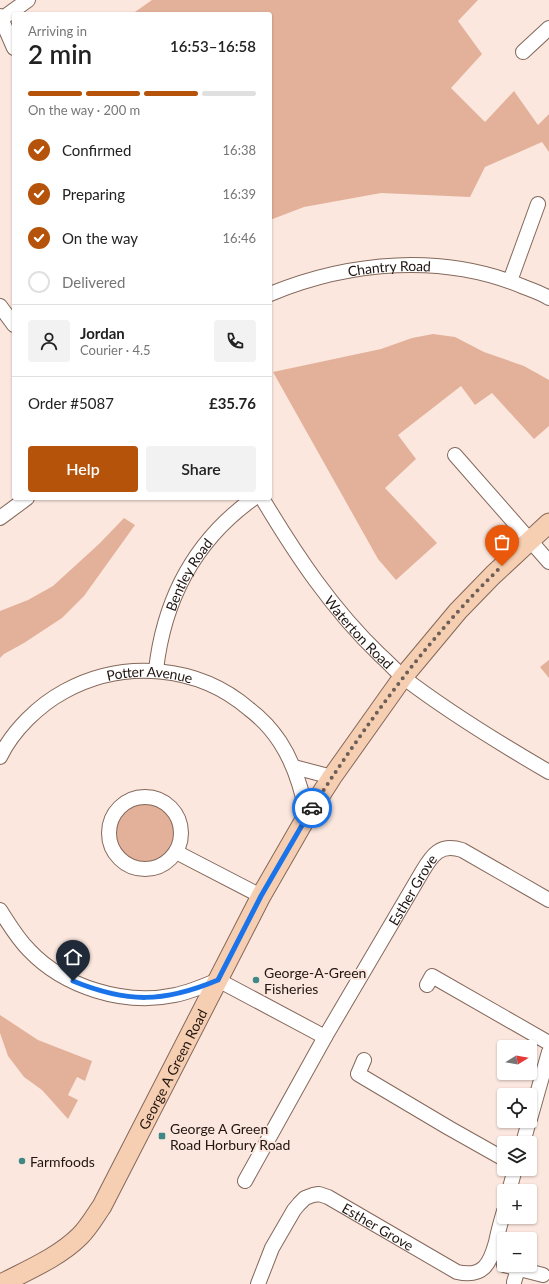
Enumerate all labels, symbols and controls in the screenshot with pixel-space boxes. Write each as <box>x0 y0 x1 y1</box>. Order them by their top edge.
text: Arriving in <box>28 23 87 39</box>
text: 16:53–16:58 <box>170 37 256 55</box>
text: 2 min <box>28 38 92 70</box>
text: On the way · 200 m <box>28 102 140 118</box>
icon: check <box>28 139 50 161</box>
text: Confirmed <box>62 141 131 159</box>
text: 16:38 <box>223 142 256 158</box>
icon: check <box>28 183 50 205</box>
text: Preparing <box>62 185 125 203</box>
text: 16:39 <box>223 186 256 202</box>
icon: check <box>28 227 50 249</box>
text: On the way <box>62 229 138 247</box>
text: 16:46 <box>223 230 256 246</box>
street label: Chantry Road <box>346 257 431 279</box>
text: Delivered <box>62 273 125 291</box>
button: person <box>28 320 70 362</box>
button: phone <box>214 320 256 362</box>
text: Jordan <box>80 324 125 342</box>
text: Courier · 4.5 <box>80 342 151 358</box>
text: Order #5087 <box>28 394 114 412</box>
text: £35.76 <box>209 394 256 412</box>
button: Help <box>28 446 138 492</box>
button: Share <box>146 446 256 492</box>
pin <box>485 525 519 566</box>
icon: bag <box>491 531 513 553</box>
street label: Bentley Road <box>161 534 215 613</box>
street label: Waterton Road <box>321 592 397 672</box>
street label: Potter Avenue <box>105 662 195 686</box>
courier <box>292 788 332 828</box>
icon: car <box>301 797 323 819</box>
street label: Esther Grove <box>384 850 440 928</box>
pin <box>56 940 90 981</box>
icon: home <box>62 946 84 968</box>
place label: George-A-Green Fisheries <box>264 964 366 997</box>
marker: George-A-Green Fisheries <box>251 975 261 985</box>
street label: George A Green Road <box>134 1006 210 1132</box>
north arrow <box>497 1040 537 1080</box>
map controls <box>497 1040 537 1272</box>
button: locate <box>497 1088 537 1128</box>
place label: George A Green Road Horbury Road <box>170 1120 290 1153</box>
marker: George A Green Road Horbury Road <box>157 1131 167 1141</box>
button: layers <box>497 1136 537 1176</box>
place label: Farmfoods <box>30 1153 95 1170</box>
marker: Farmfoods <box>17 1156 27 1166</box>
button: + <box>497 1184 537 1224</box>
street label: Esther Grove <box>339 1199 417 1254</box>
button: − <box>497 1232 537 1272</box>

